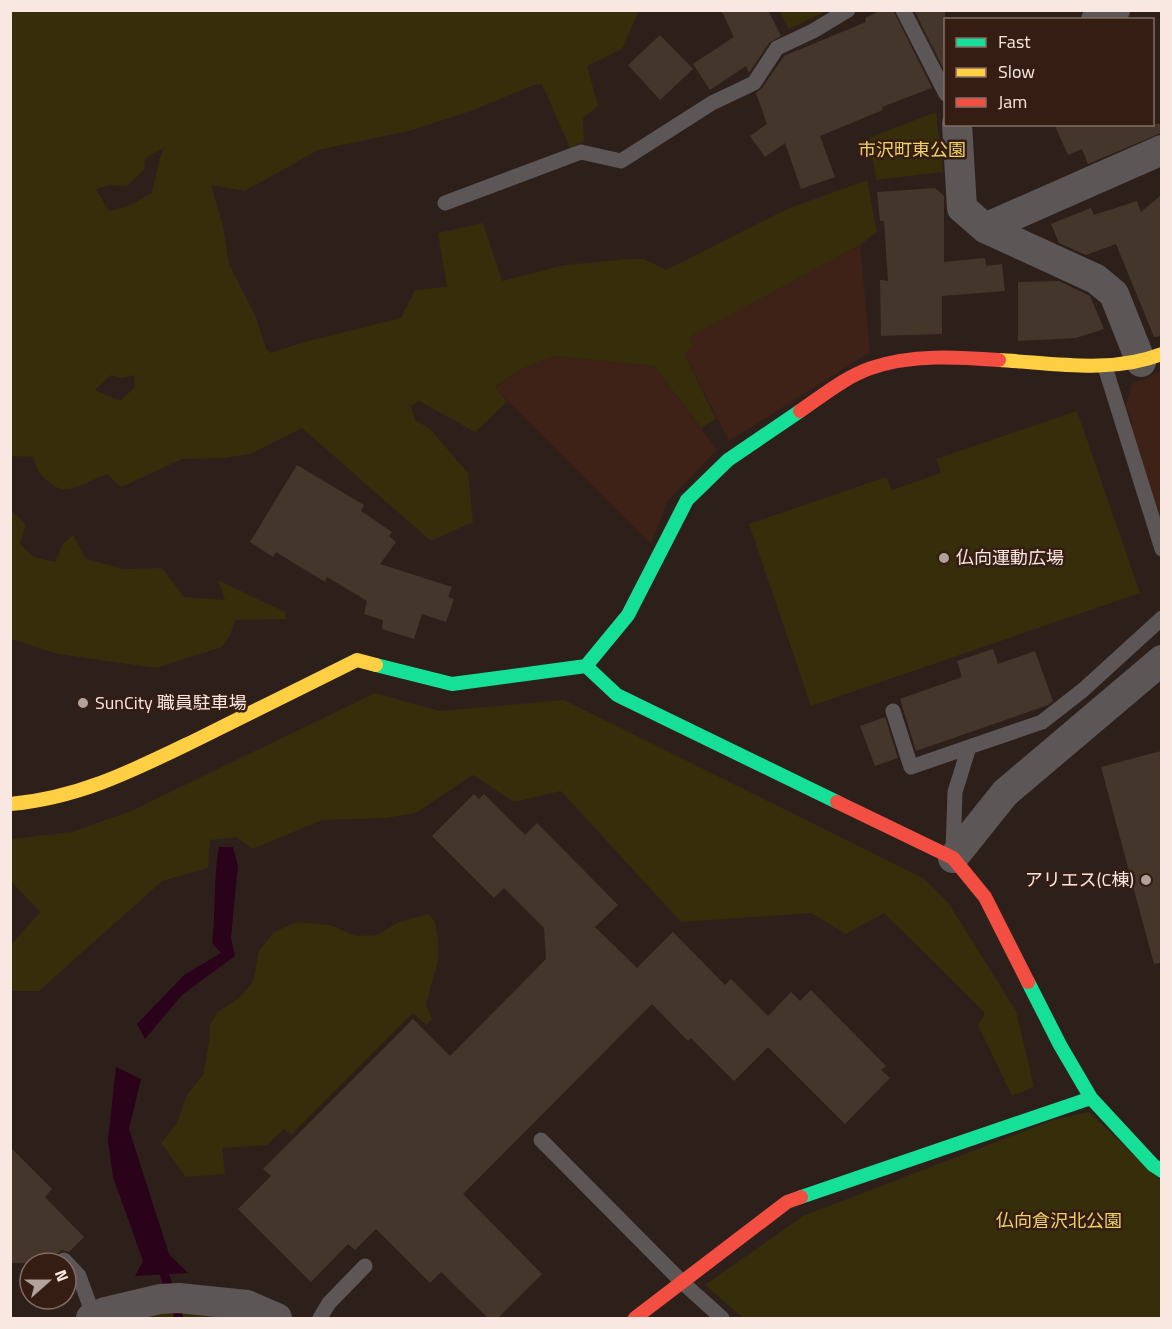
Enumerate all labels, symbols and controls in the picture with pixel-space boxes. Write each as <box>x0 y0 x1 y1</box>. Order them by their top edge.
legend <box>944 18 1154 126</box>
text: Fast <box>998 28 1031 55</box>
text: Slow <box>998 58 1035 85</box>
text: Jam <box>998 88 1027 115</box>
park label: 市沢町東公園 <box>858 136 966 163</box>
place label: 仏向運動広場 <box>956 544 1064 571</box>
marker: 仏向運動広場 <box>937 551 951 565</box>
place label: SunCity 職員駐車場 <box>95 689 247 716</box>
marker: SunCity 職員駐車場 <box>76 696 90 710</box>
place label: アリエス(C棟) <box>1025 866 1134 893</box>
marker: アリエス(C棟) <box>1139 873 1153 887</box>
park label: 仏向倉沢北公園 <box>996 1207 1122 1234</box>
north arrow <box>18 1251 78 1311</box>
text: N <box>49 1266 75 1285</box>

